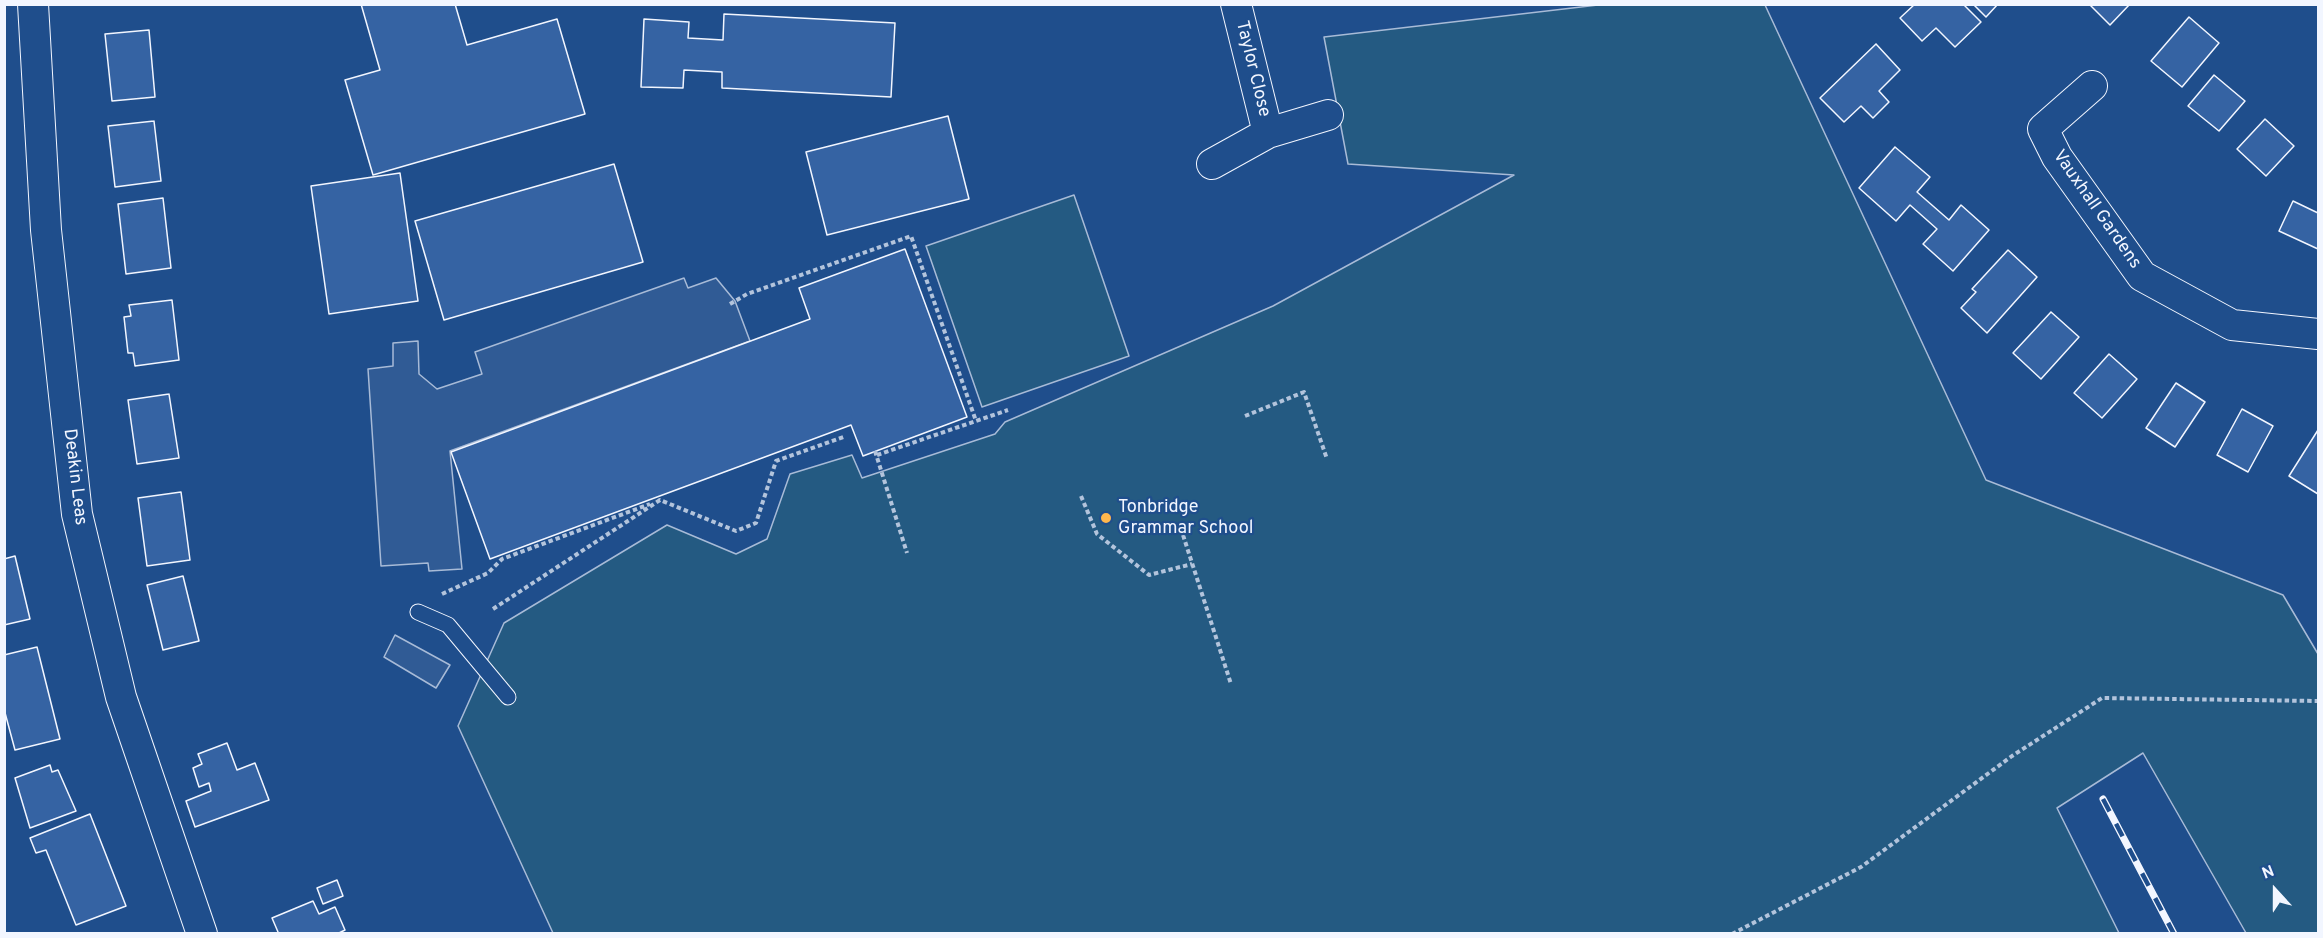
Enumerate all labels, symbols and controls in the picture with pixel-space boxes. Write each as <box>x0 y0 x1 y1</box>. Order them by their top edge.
street label: Taylor Close <box>1230 19 1274 119</box>
street label: Vauxhall Gardens <box>2047 146 2145 274</box>
street label: Deakin Leas <box>57 427 91 527</box>
place label: Tonbridge Grammar School <box>1118 497 1253 540</box>
marker: Tonbridge Grammar School <box>1099 511 1113 525</box>
north arrow <box>2245 860 2305 920</box>
text: N <box>2260 862 2278 885</box>

